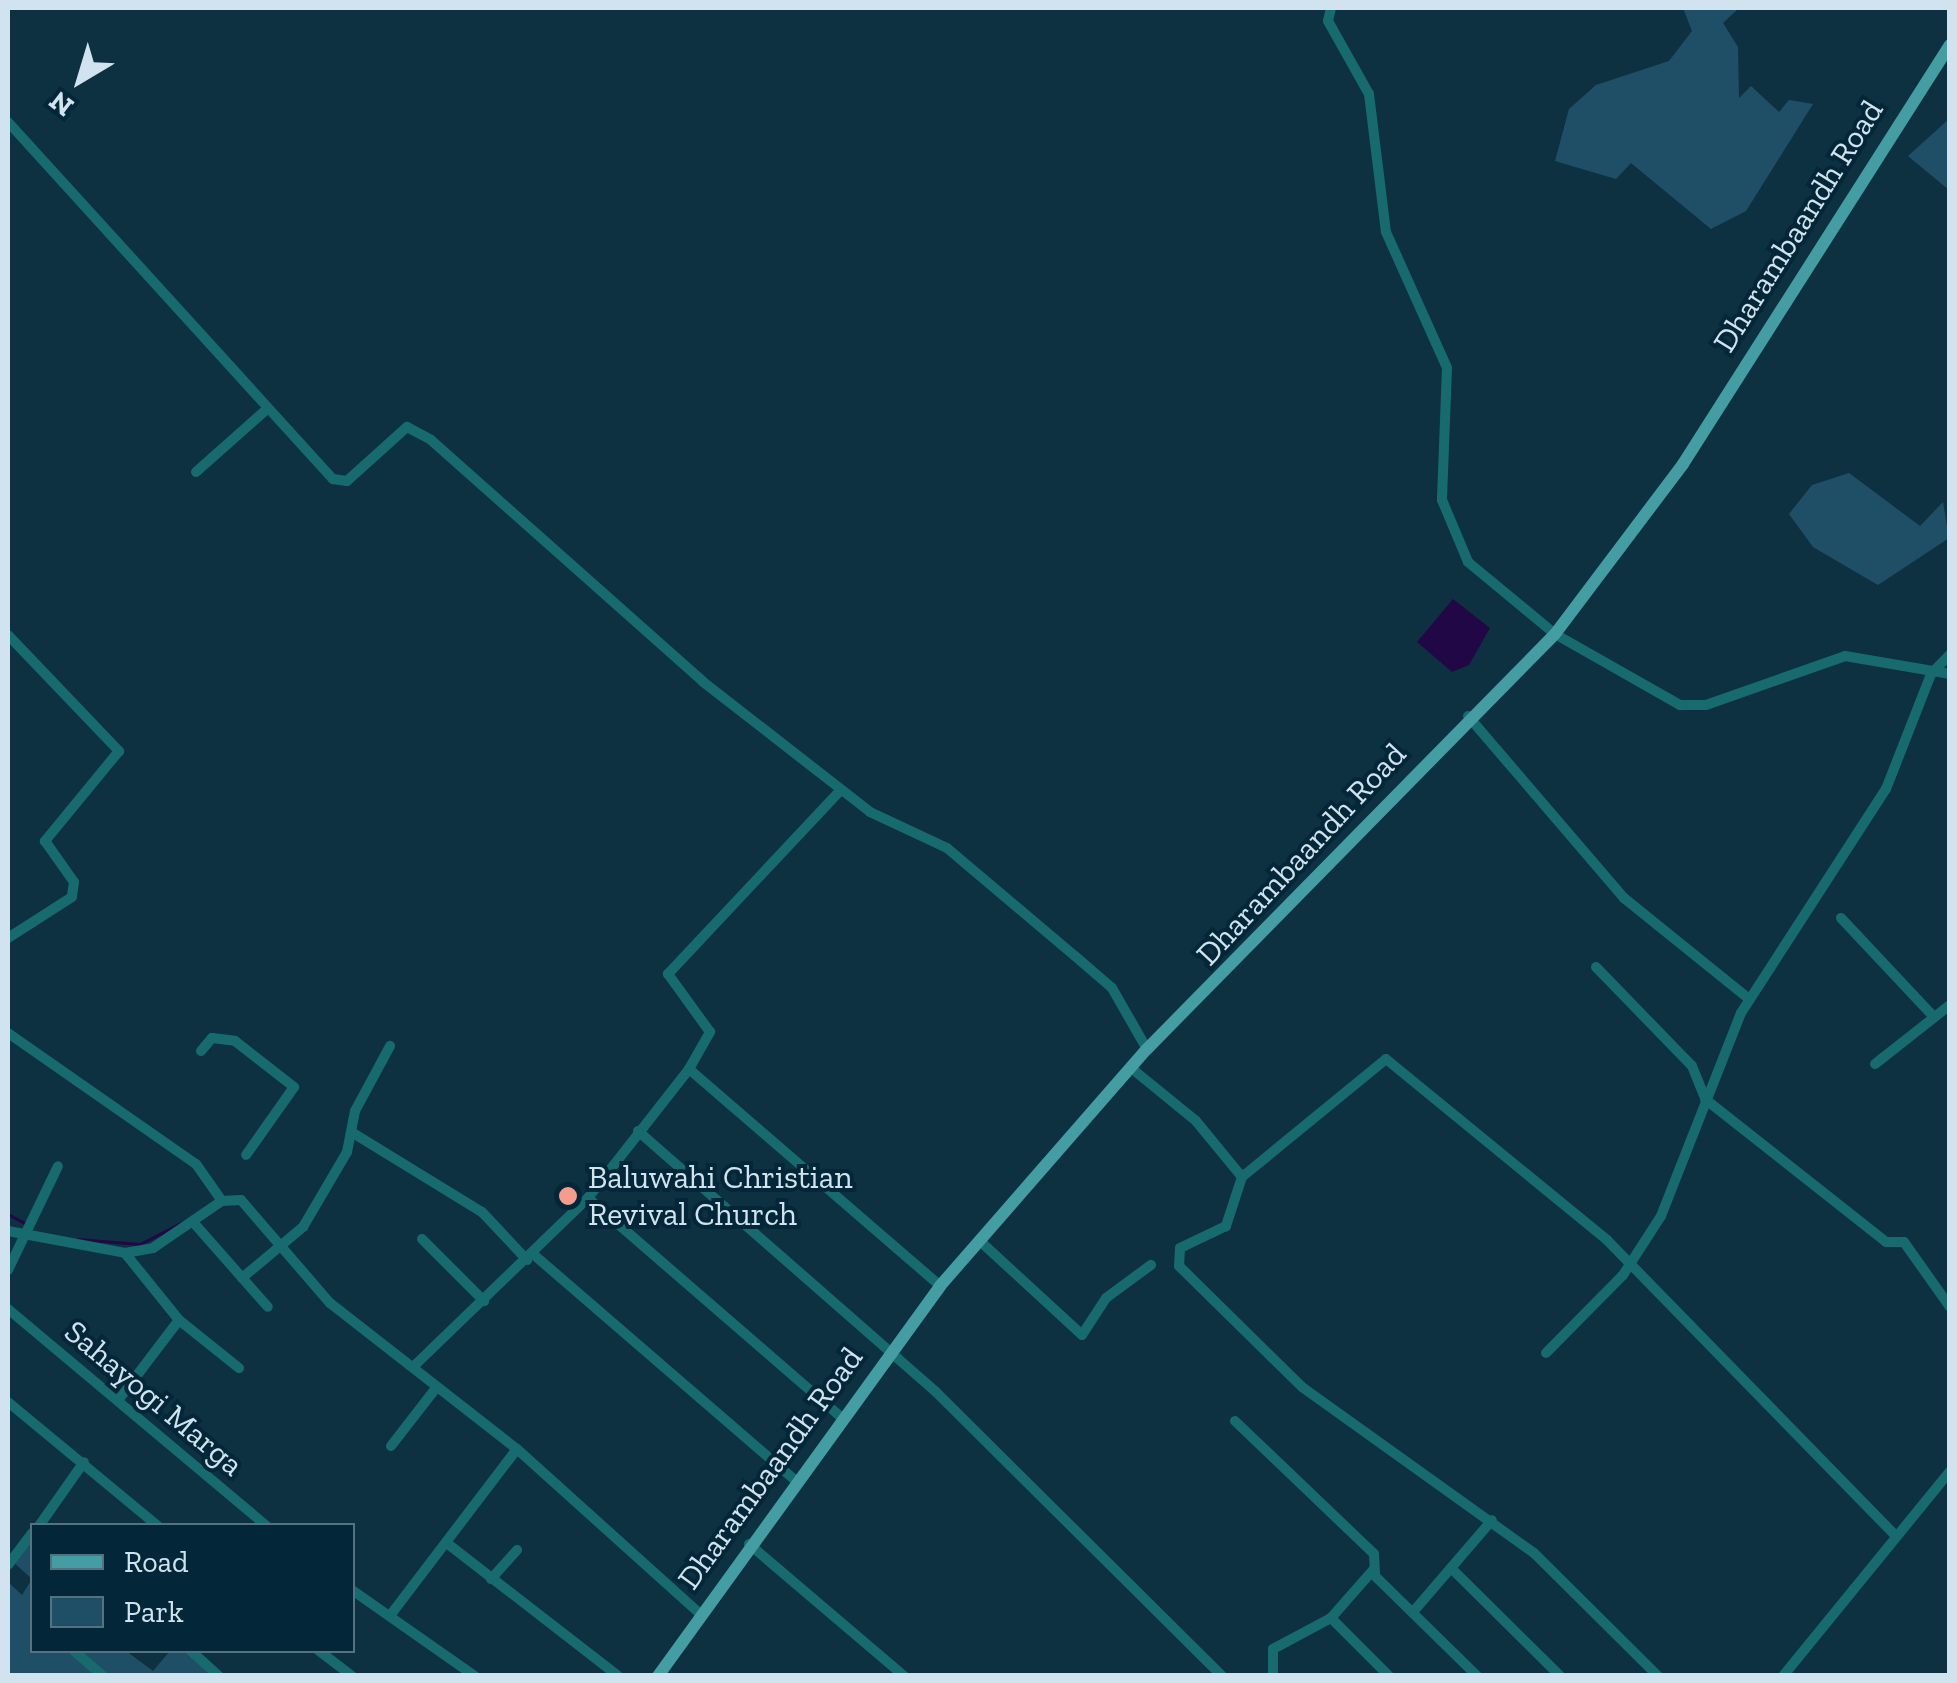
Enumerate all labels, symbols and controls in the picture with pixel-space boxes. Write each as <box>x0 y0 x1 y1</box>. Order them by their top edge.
north arrow <box>30 30 130 130</box>
text: N <box>43 84 80 124</box>
street label: Dharambaandh Road <box>1705 93 1891 359</box>
street label: Dharambaandh Road <box>1188 735 1414 973</box>
place label: Baluwahi Christian Revival Church <box>588 1159 853 1234</box>
marker: Baluwahi Christian Revival Church <box>557 1185 579 1207</box>
street label: Sahayogi Marga <box>57 1312 251 1484</box>
street label: Dharambaandh Road <box>669 1339 871 1597</box>
legend <box>30 1523 355 1653</box>
text: Road <box>124 1544 189 1580</box>
text: Park <box>124 1594 184 1630</box>

